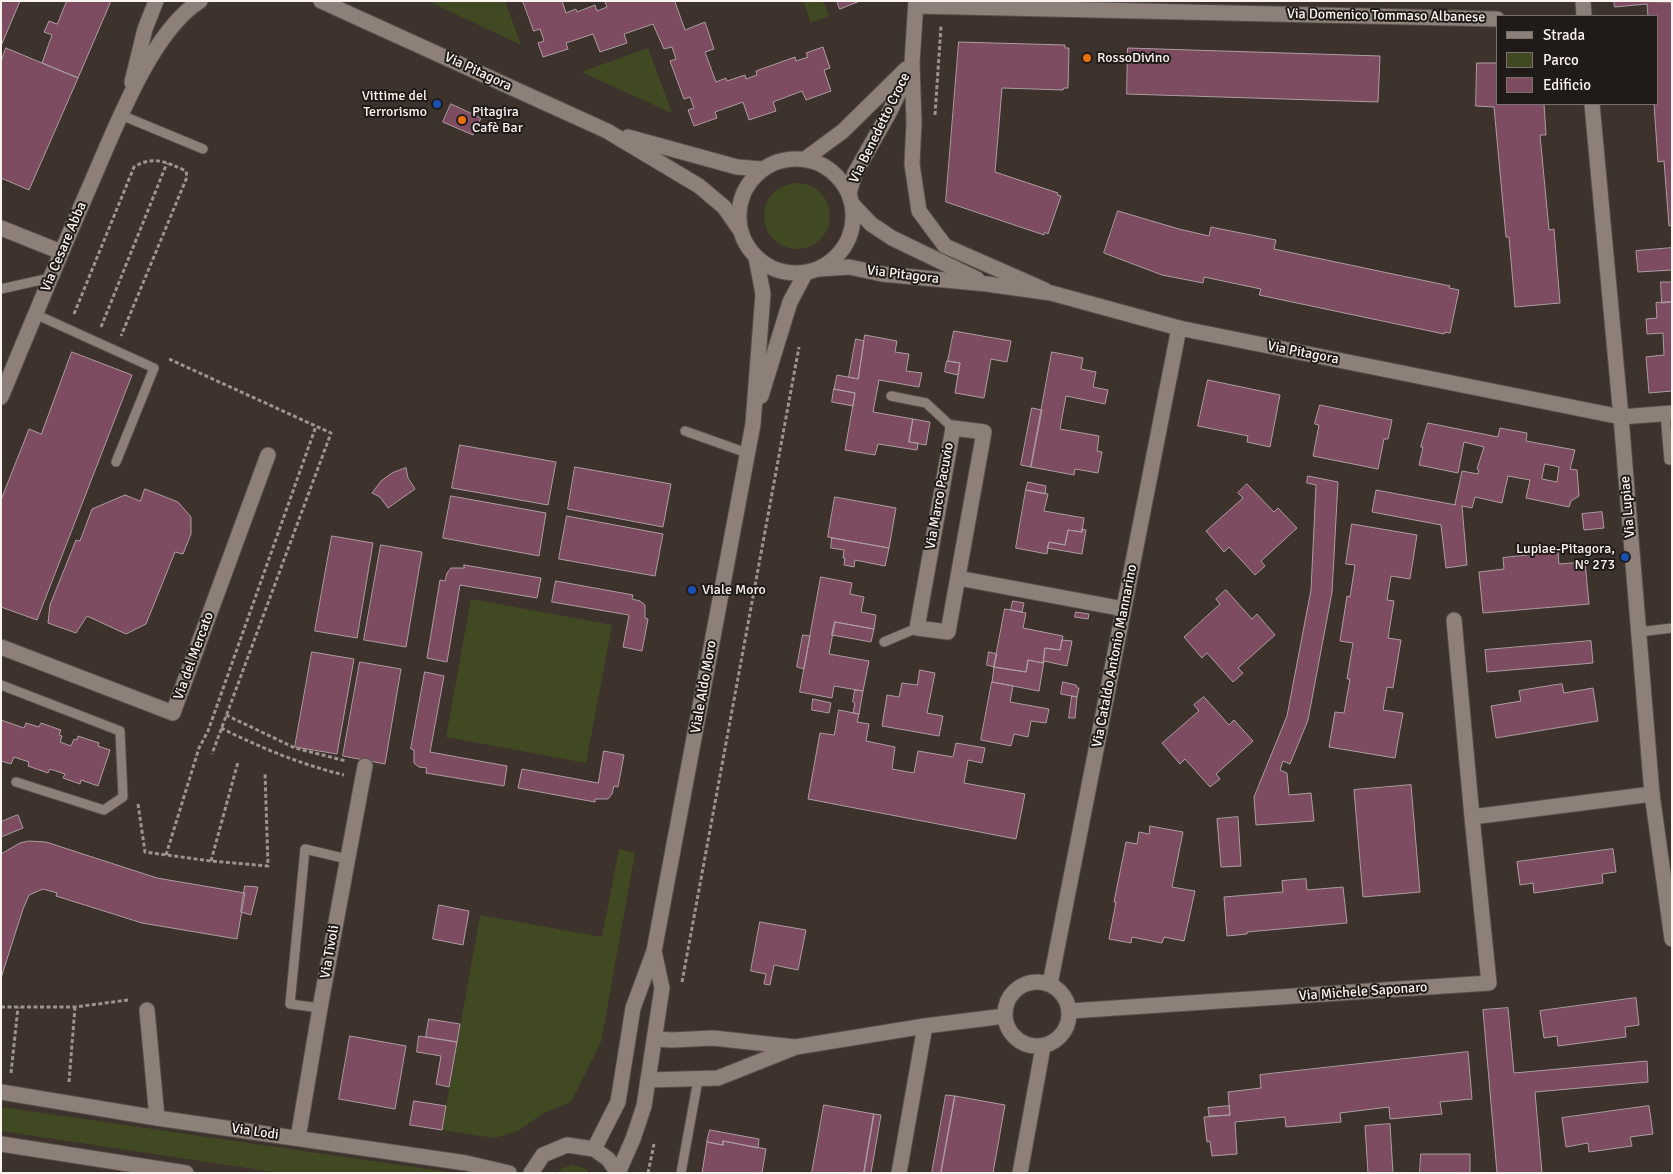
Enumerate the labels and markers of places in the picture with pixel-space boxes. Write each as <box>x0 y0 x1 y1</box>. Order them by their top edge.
place label: RossoDivino <box>1097 50 1170 66</box>
marker: RossoDivino <box>1081 52 1093 64</box>
place label: Vittime del Terrorismo <box>362 88 427 120</box>
marker: Vittime del Terrorismo <box>431 98 443 110</box>
place label: Pitagira Cafè Bar <box>472 104 523 136</box>
marker: Pitagira Cafè Bar <box>456 114 468 126</box>
place label: Lupiae-Pitagora, N° 273 <box>1516 541 1615 574</box>
marker: Lupiae-Pitagora, N° 273 <box>1619 551 1631 563</box>
place label: Viale Moro <box>702 582 766 598</box>
marker: Viale Moro <box>686 584 698 596</box>

